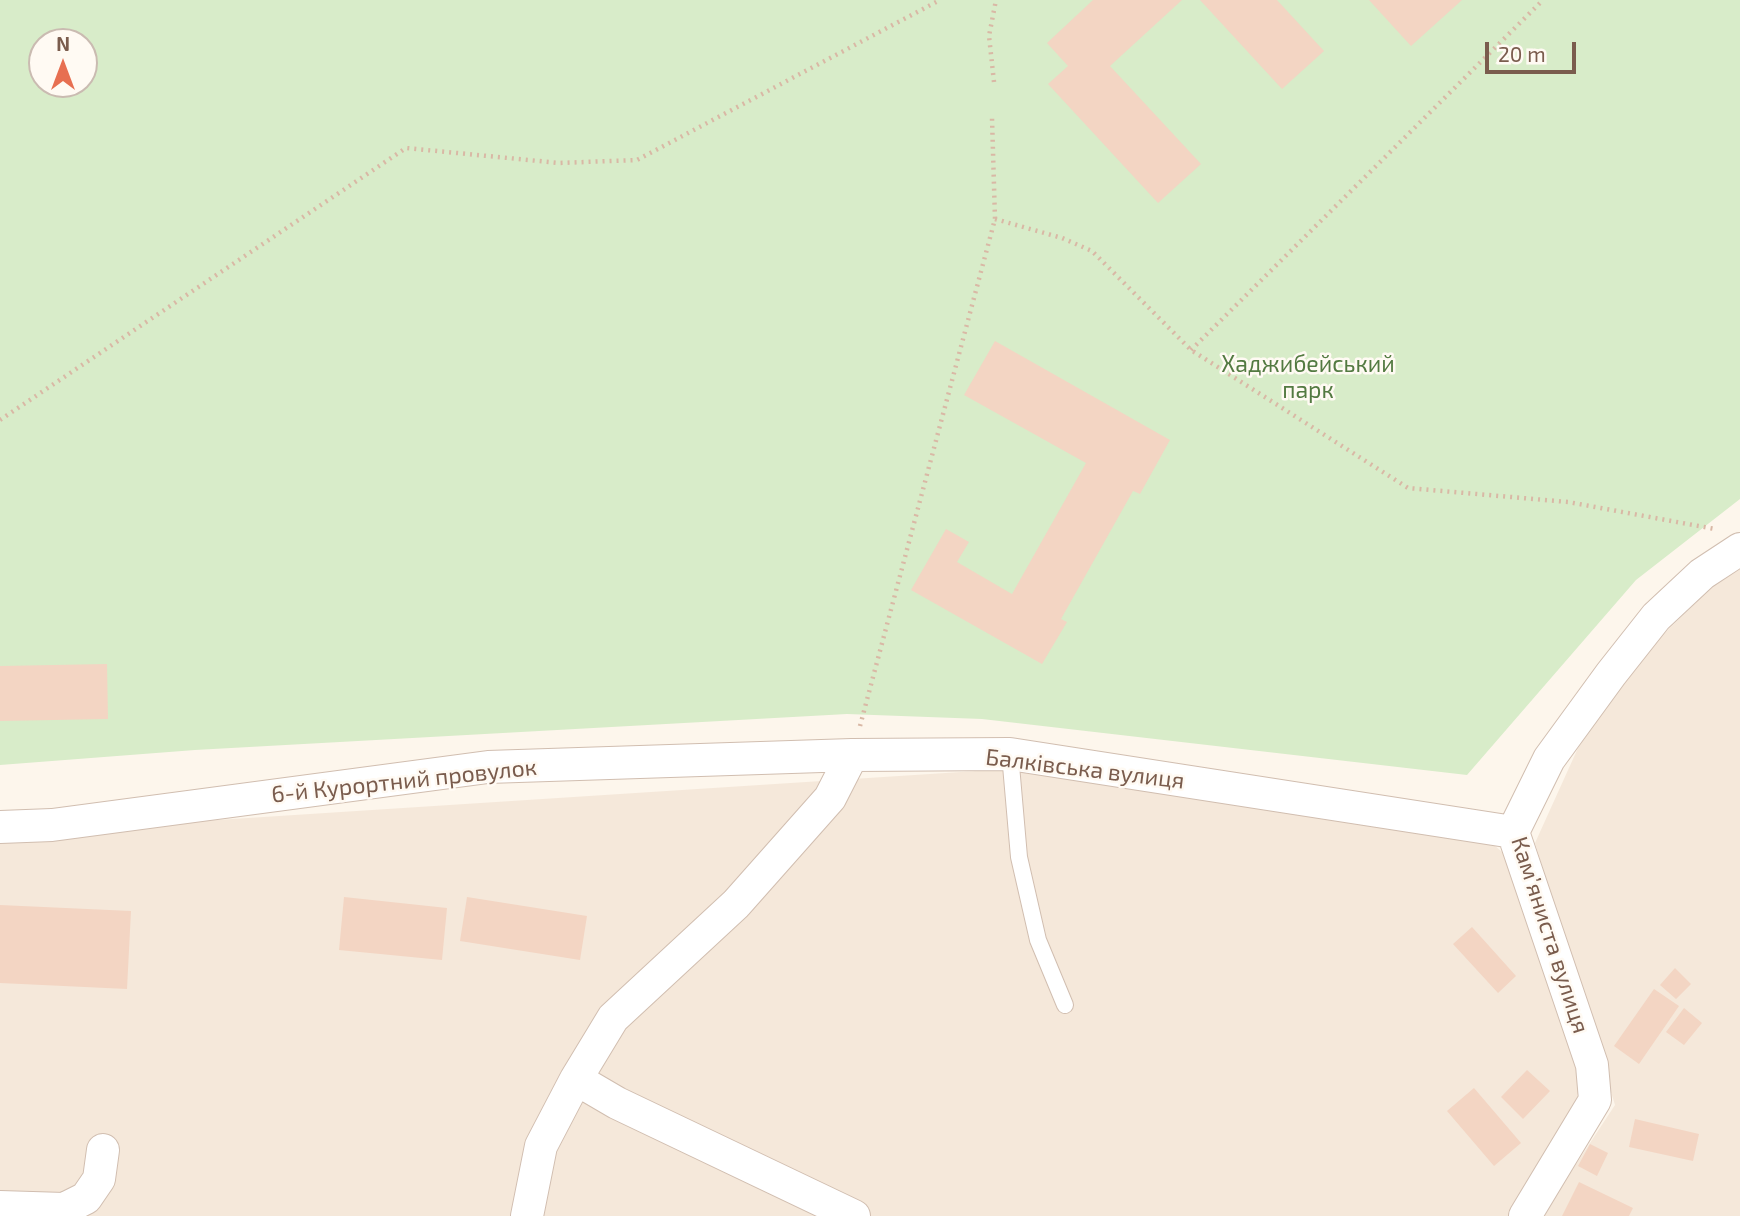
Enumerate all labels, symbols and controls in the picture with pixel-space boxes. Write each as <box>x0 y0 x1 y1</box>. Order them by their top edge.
north arrow <box>28 28 98 98</box>
scale bar <box>1488 28 1579 72</box>
text: N <box>56 32 70 55</box>
text: 20 m <box>1498 41 1546 66</box>
park label: Хаджибейський парк <box>1221 350 1395 404</box>
street label: Балківська вулиця <box>984 743 1186 795</box>
street label: 6-й Курортний провулок <box>270 753 538 809</box>
street label: Камʼяниста вулиця <box>1505 833 1595 1037</box>

